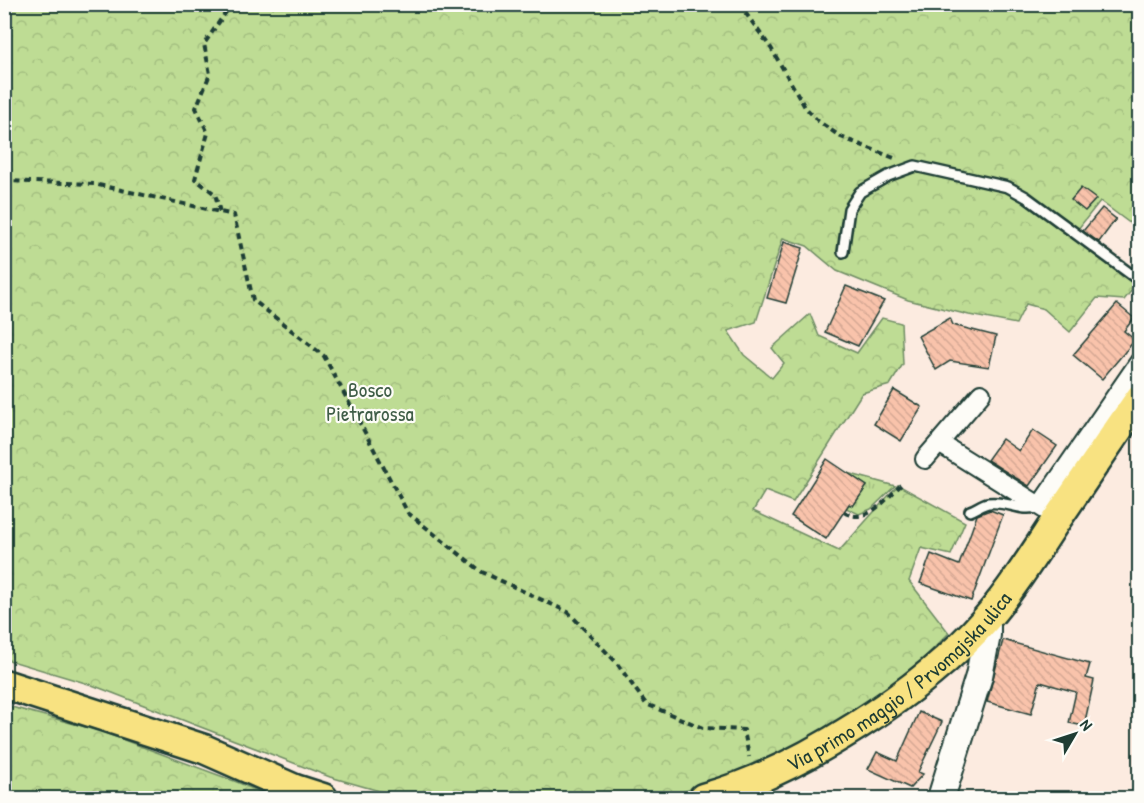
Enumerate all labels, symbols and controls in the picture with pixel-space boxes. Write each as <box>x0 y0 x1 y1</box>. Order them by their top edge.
park label: Bosco Pietrarossa <box>326 375 414 428</box>
street label: Via primo maggio / Prvomajska ulica <box>781 585 1018 778</box>
north arrow <box>1045 704 1105 764</box>
text: N <box>1075 714 1098 735</box>

